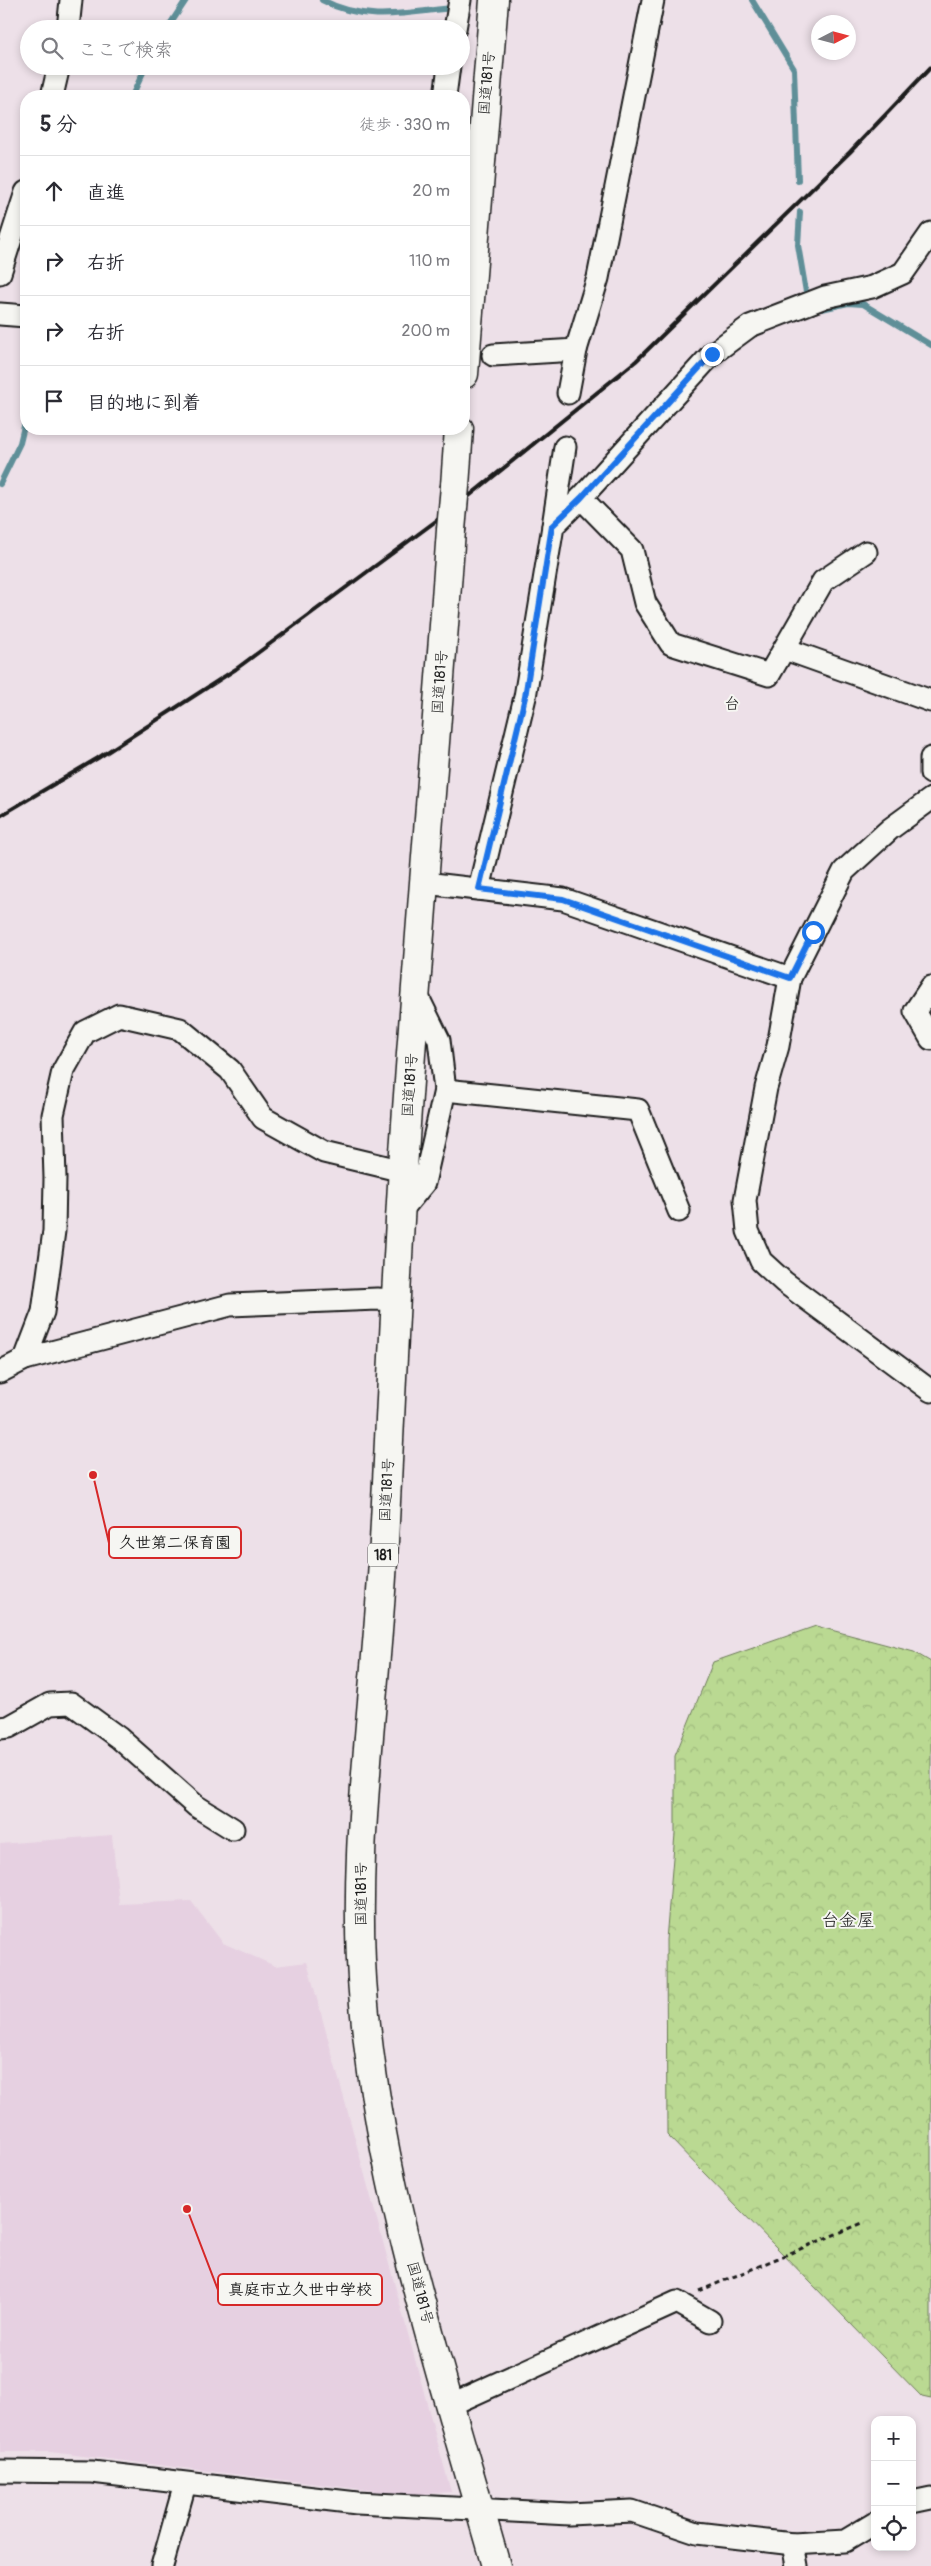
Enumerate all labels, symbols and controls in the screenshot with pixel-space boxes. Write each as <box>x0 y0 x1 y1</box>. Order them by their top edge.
north arrow <box>811 15 856 60</box>
search box <box>20 20 470 75</box>
icon: search <box>38 34 66 62</box>
text: ここで検索 <box>78 38 173 62</box>
street label: 国道181号 <box>475 50 499 116</box>
text: 5 分 <box>40 111 77 138</box>
text: 徒歩 · 330 m <box>359 115 450 135</box>
icon: ahead <box>40 177 68 205</box>
text: 直進 <box>87 181 125 205</box>
text: 20 m <box>412 181 450 201</box>
icon: right <box>40 247 68 275</box>
text: 右折 <box>87 251 125 275</box>
text: 110 m <box>409 251 450 271</box>
icon: right <box>40 317 68 345</box>
text: 右折 <box>87 321 125 345</box>
text: 200 m <box>402 321 450 341</box>
route end <box>701 343 724 366</box>
icon: arrive <box>40 387 68 415</box>
text: 目的地に到着 <box>87 391 201 415</box>
street label: 国道181号 <box>428 649 452 715</box>
district label: 台 <box>724 694 740 714</box>
route start <box>802 921 825 944</box>
street label: 国道181号 <box>398 1052 422 1118</box>
street label: 国道181号 <box>376 1457 398 1523</box>
callout: 久世第二保育園 <box>109 1527 241 1558</box>
text: 久世第二保育園 <box>119 1533 231 1553</box>
road number: 181 <box>368 1544 398 1566</box>
street label: 国道181号 <box>352 1862 371 1926</box>
district label: 台金屋 <box>821 1909 875 1932</box>
street label: 国道181号 <box>403 2259 437 2327</box>
callout: 真庭市立久世中学校 <box>218 2274 382 2305</box>
text: 真庭市立久世中学校 <box>228 2280 372 2300</box>
map controls <box>871 2416 916 2551</box>
button: + <box>871 2416 916 2461</box>
button: − <box>871 2461 916 2506</box>
button: locate <box>871 2506 916 2551</box>

